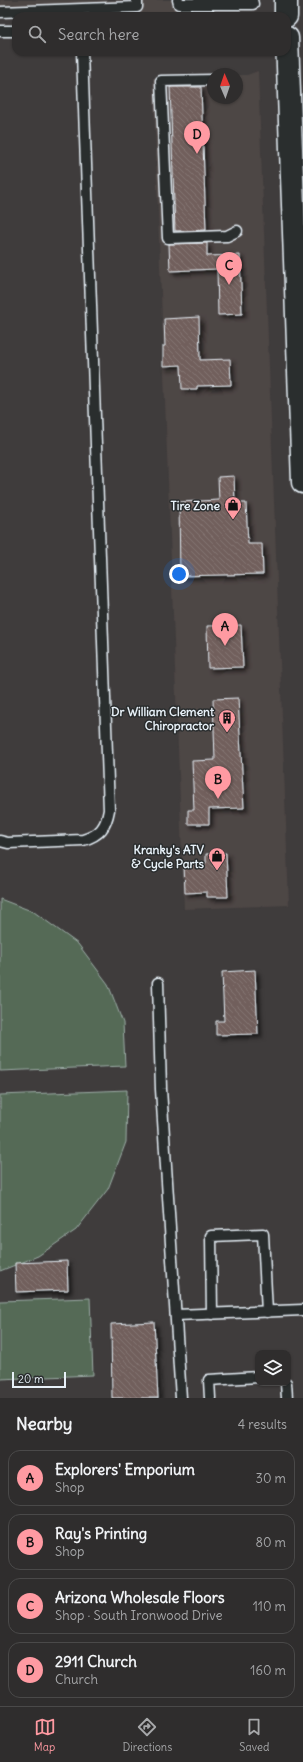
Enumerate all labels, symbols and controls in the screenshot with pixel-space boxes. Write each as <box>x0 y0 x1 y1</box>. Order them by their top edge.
search box <box>12 12 291 56</box>
icon: search <box>26 23 48 45</box>
text: Search here <box>58 25 139 44</box>
north arrow <box>207 68 243 104</box>
pin: D <box>184 121 210 154</box>
pin: C <box>216 252 242 285</box>
shop icon: Tire Zone <box>223 495 243 520</box>
place label: Tire Zone <box>170 498 221 513</box>
your location <box>169 564 189 584</box>
pin: A <box>212 613 238 646</box>
place label: Dr William Clement Chiropractor <box>111 704 215 734</box>
building icon: Dr William Clement Chiropractor <box>217 708 237 733</box>
pin: B <box>205 766 231 799</box>
place label: Kranky's ATV & Cycle Parts <box>131 842 205 872</box>
shop icon: Kranky's ATV & Cycle Parts <box>207 846 227 871</box>
map controls <box>255 1350 291 1386</box>
button: layers <box>255 1350 291 1386</box>
scale bar <box>12 1370 66 1389</box>
text: 20 m <box>18 1372 44 1386</box>
text: Nearby <box>16 1413 72 1435</box>
text: 4 results <box>238 1416 287 1433</box>
text: Explorers' Emporium <box>55 1460 195 1479</box>
text: A <box>26 1470 34 1487</box>
text: 30 m <box>256 1470 286 1487</box>
text: Shop <box>55 1479 84 1496</box>
text: Ray's Printing <box>55 1524 147 1543</box>
text: B <box>26 1534 34 1551</box>
text: 80 m <box>255 1534 286 1551</box>
text: Shop <box>55 1543 84 1560</box>
text: Arizona Wholesale Floors <box>55 1588 225 1607</box>
text: C <box>26 1598 34 1615</box>
text: 110 m <box>253 1598 286 1615</box>
text: Shop · South Ironwood Drive <box>55 1607 222 1624</box>
text: 2911 Church <box>55 1652 137 1671</box>
text: D <box>25 1662 35 1679</box>
text: 160 m <box>250 1662 286 1679</box>
text: Church <box>55 1671 98 1688</box>
tab: Map <box>34 1716 56 1754</box>
tab: Directions <box>123 1716 172 1754</box>
tab: Saved <box>239 1716 269 1754</box>

